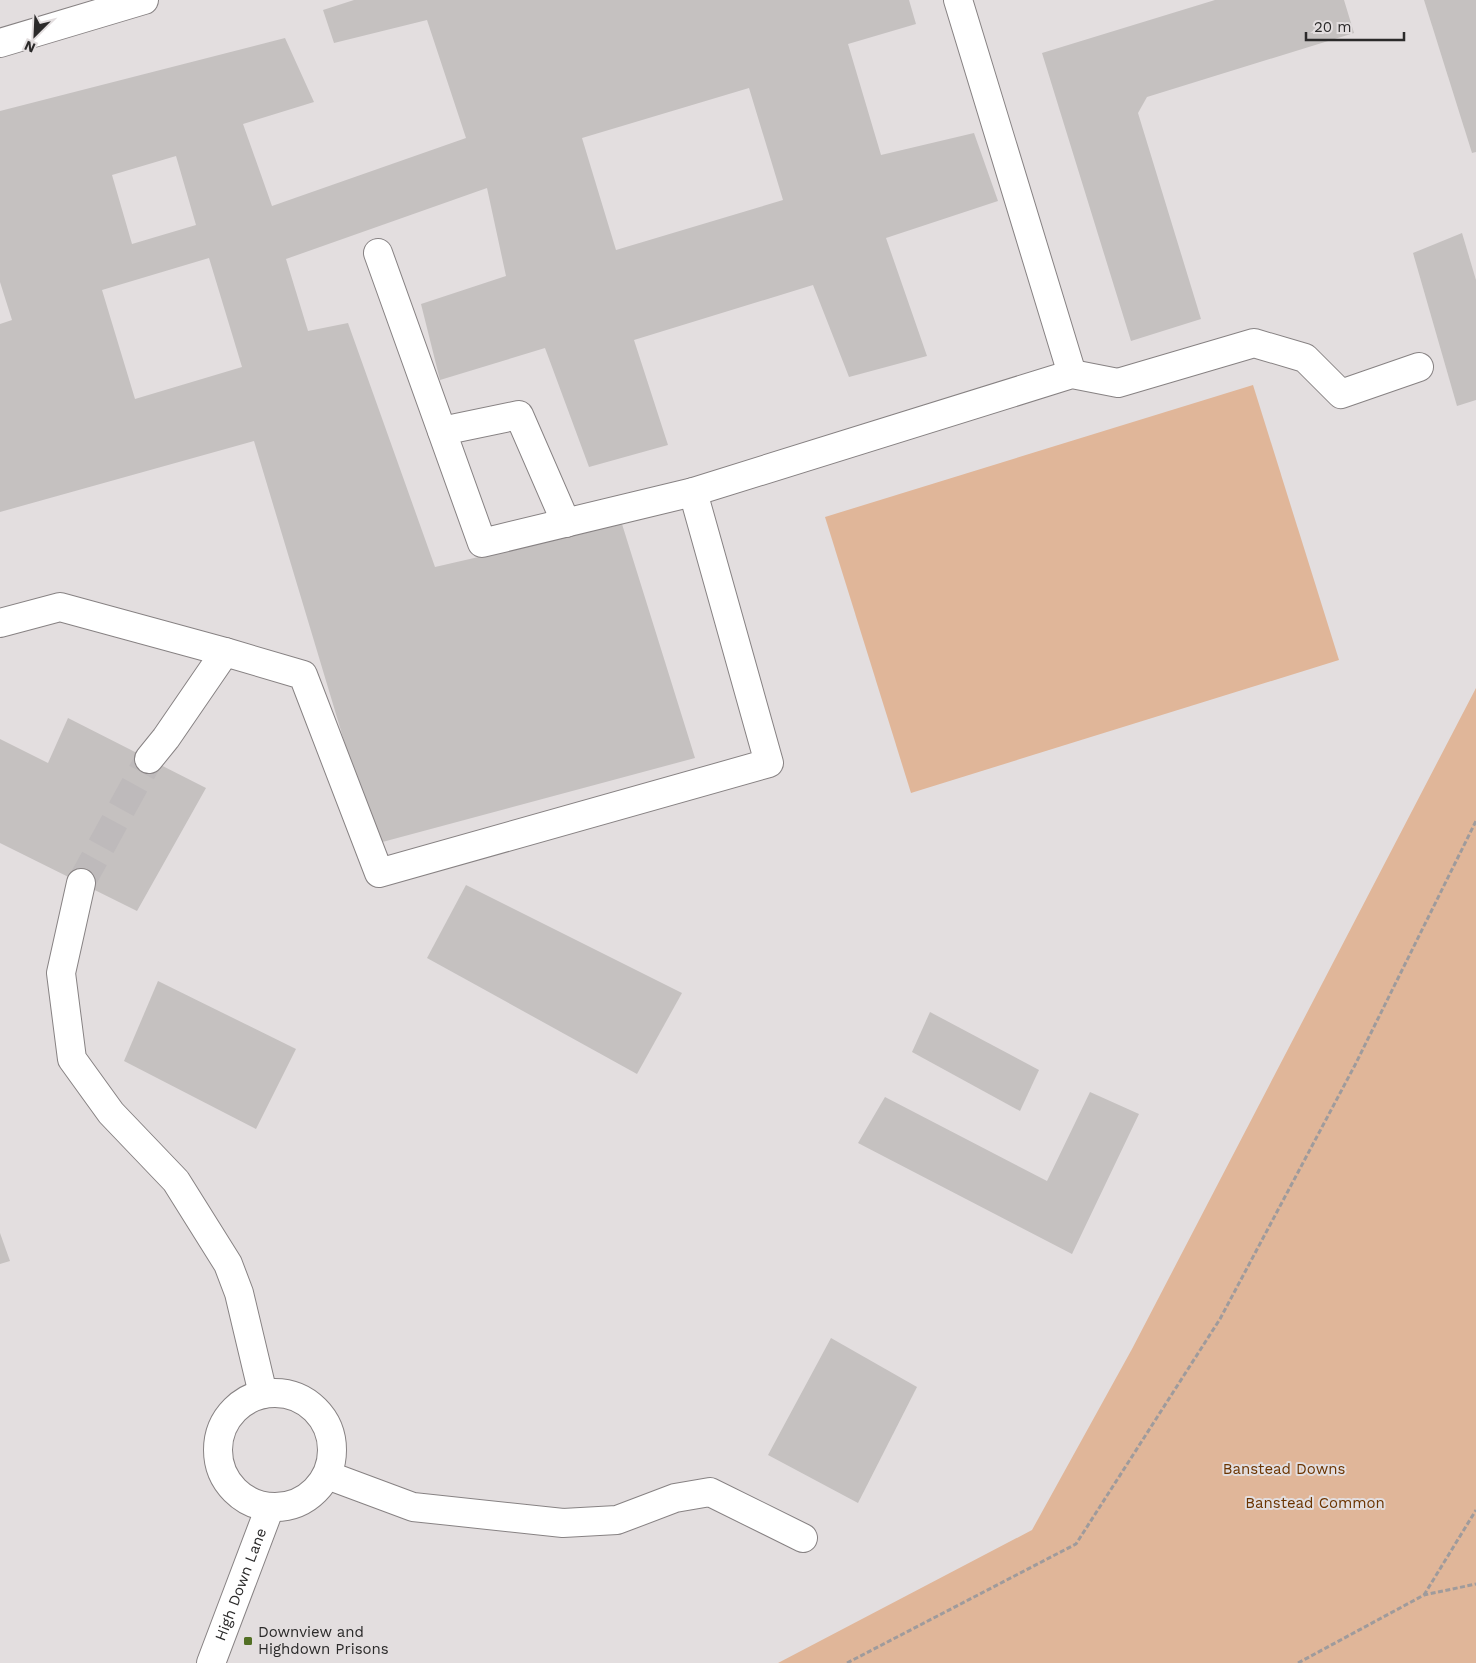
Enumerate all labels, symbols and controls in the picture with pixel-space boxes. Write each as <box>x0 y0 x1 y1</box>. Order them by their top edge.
north arrow <box>10 10 60 60</box>
scale bar <box>1306 10 1404 42</box>
text: 20 m <box>1314 18 1352 36</box>
text: N <box>22 37 38 56</box>
park label: Banstead Downs <box>1223 1460 1345 1478</box>
park label: Banstead Common <box>1245 1494 1385 1512</box>
street label: High Down Lane <box>211 1525 270 1643</box>
place label: Downview and Highdown Prisons <box>258 1623 389 1658</box>
marker: Downview and Highdown Prisons <box>242 1635 254 1647</box>

